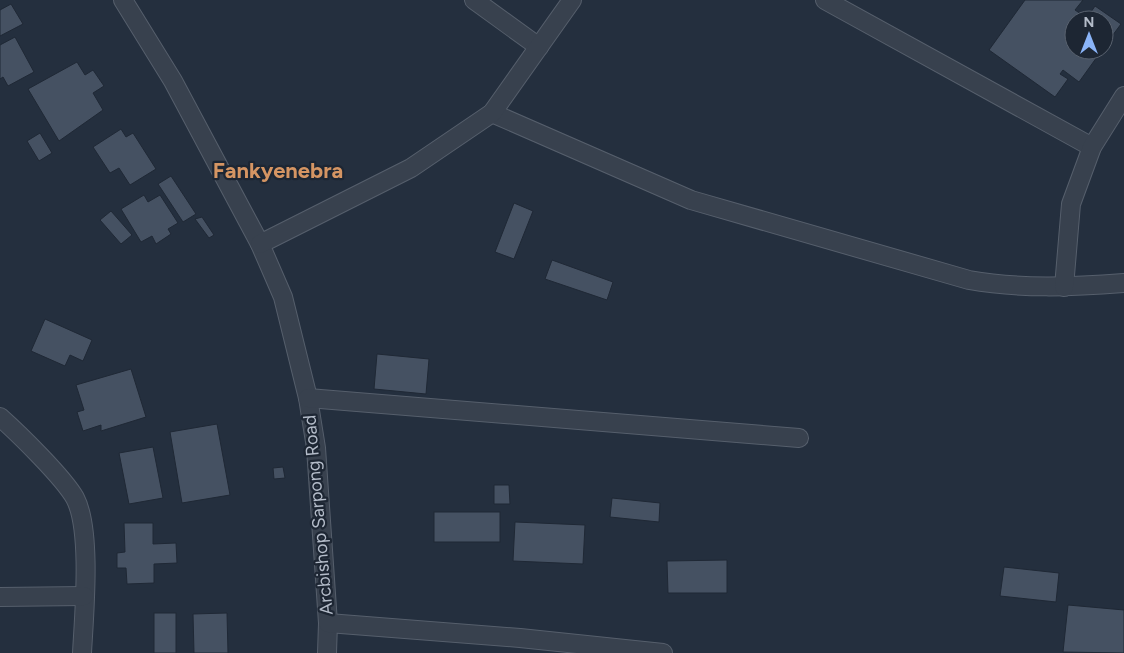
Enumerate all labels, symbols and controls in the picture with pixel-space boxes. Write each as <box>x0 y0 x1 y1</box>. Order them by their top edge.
north arrow <box>1064 10 1114 60</box>
text: N <box>1084 14 1094 31</box>
district label: Fankyenebra <box>213 157 343 184</box>
street label: Arcbishop Sarpong Road <box>298 414 338 616</box>

